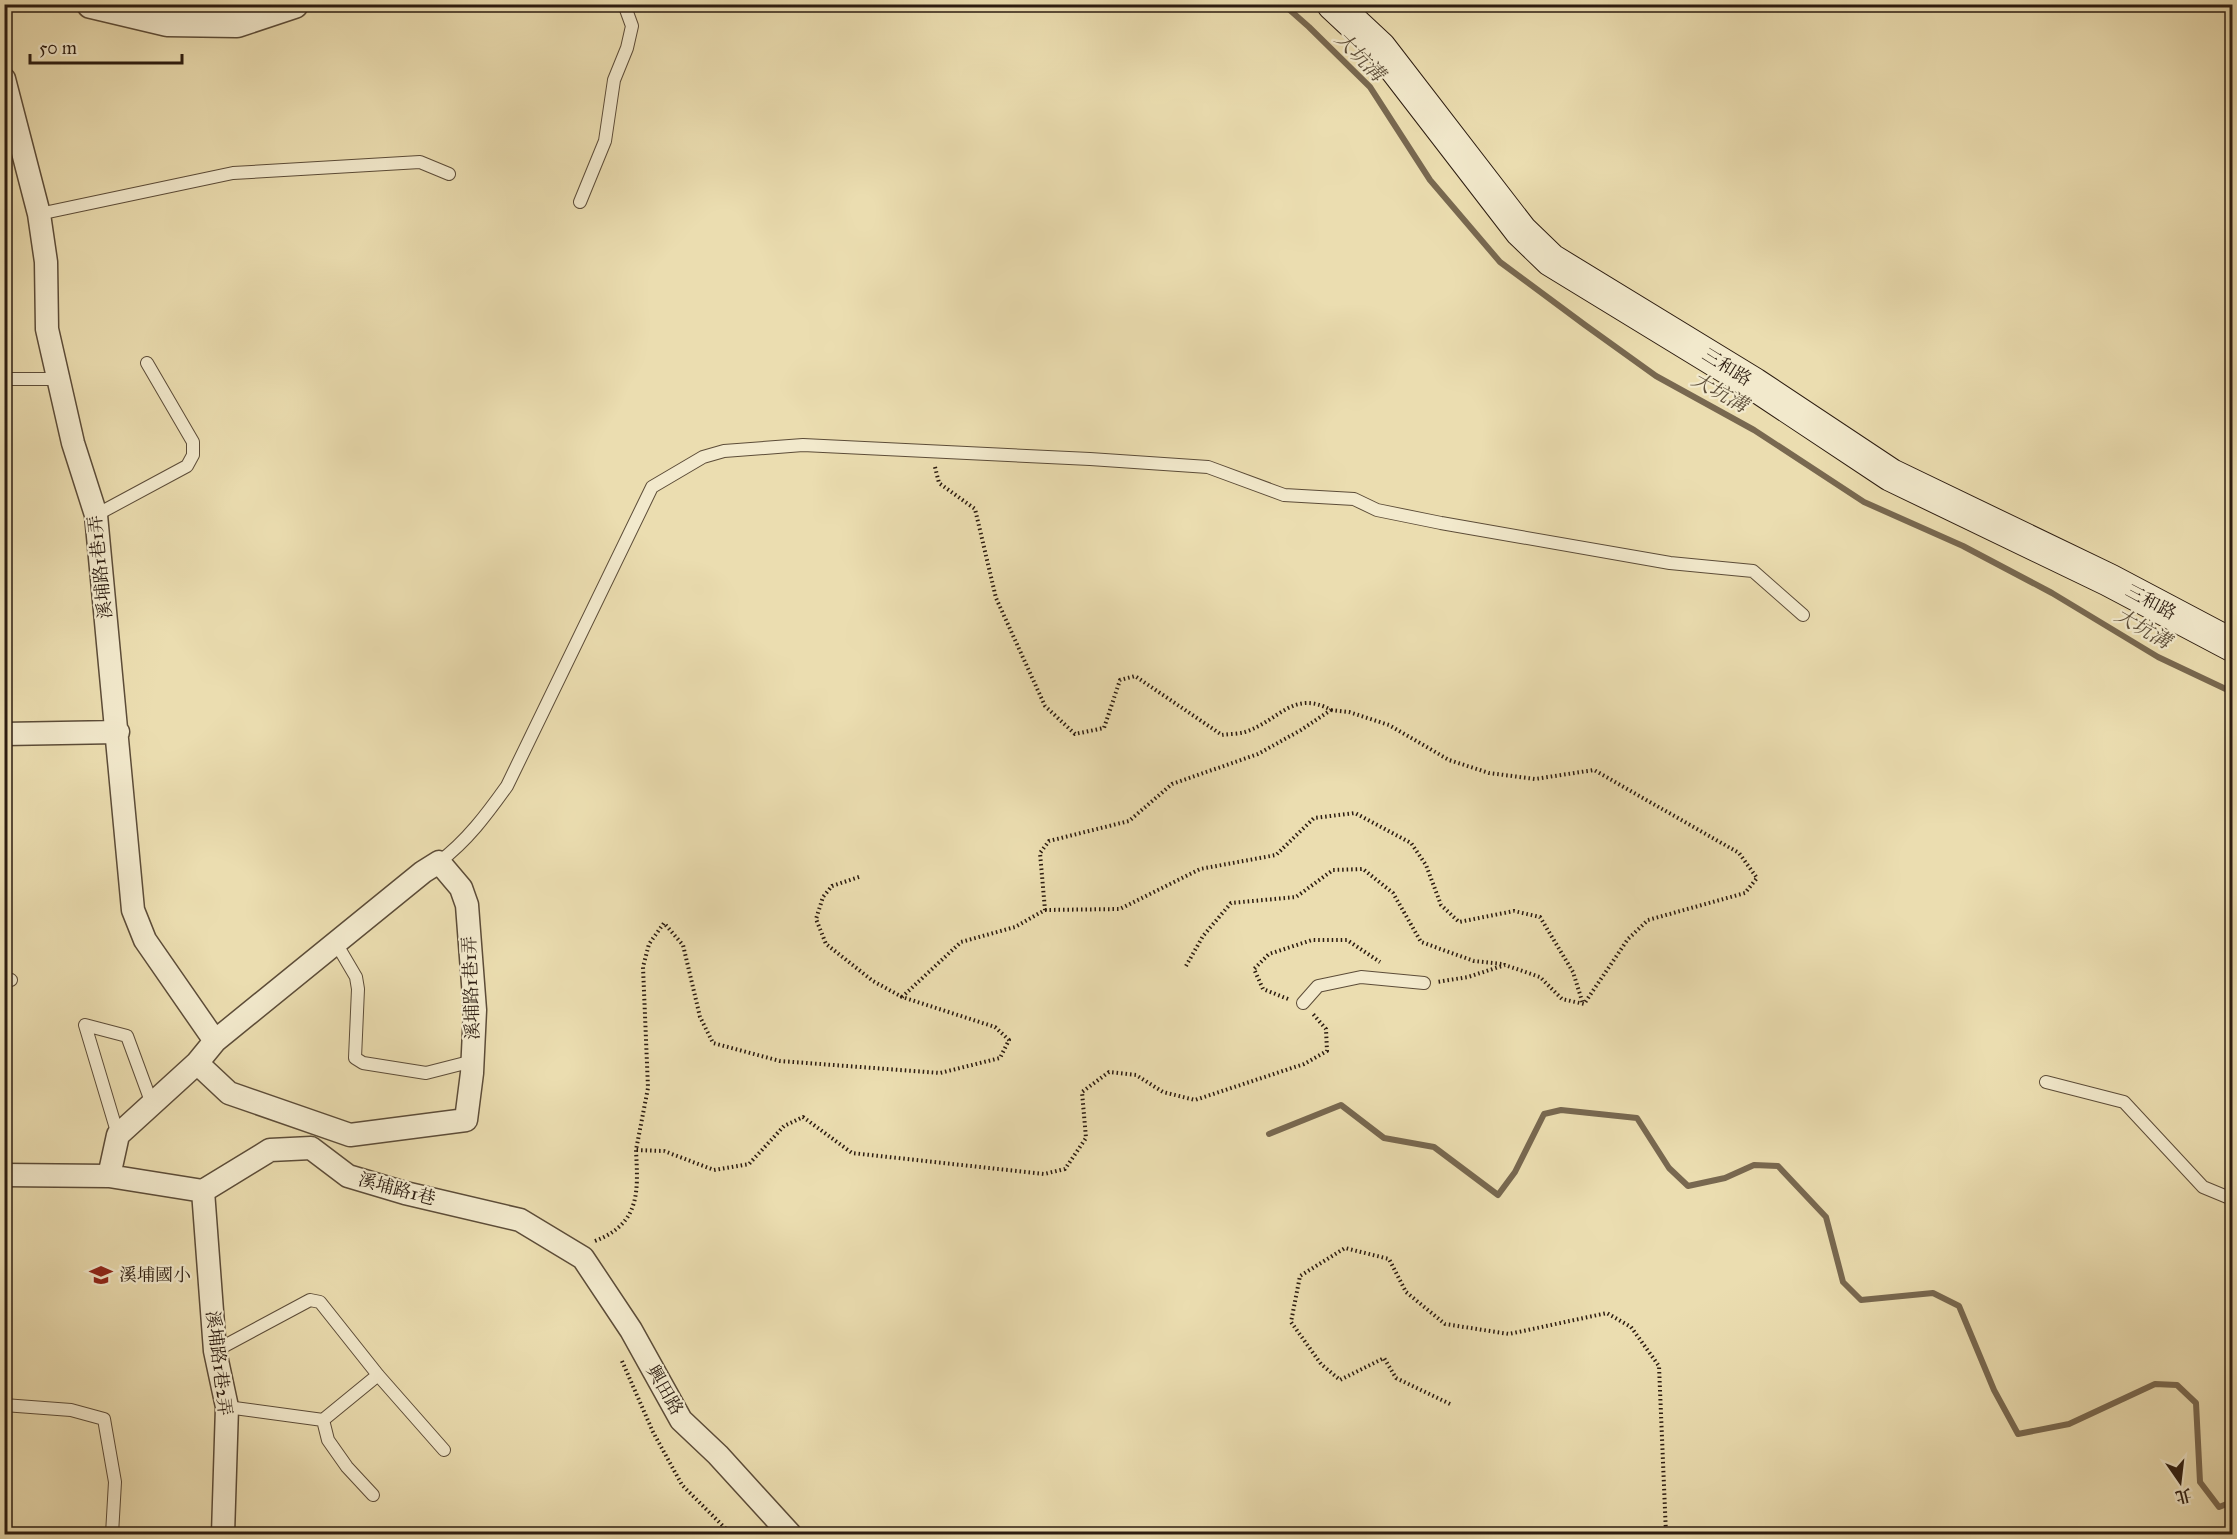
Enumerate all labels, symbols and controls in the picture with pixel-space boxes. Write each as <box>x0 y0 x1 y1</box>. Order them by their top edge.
water label: 大坑溝 <box>1330 26 1392 88</box>
scale bar <box>30 27 182 65</box>
text: 50 m <box>39 37 77 59</box>
street label: 三和路 <box>1698 343 1756 391</box>
water label: 大坑溝 <box>1688 367 1755 418</box>
street label: 溪埔路1巷1弄 <box>84 514 116 620</box>
street label: 三和路 <box>2122 580 2180 624</box>
water label: 大坑溝 <box>2111 603 2178 655</box>
street label: 溪埔路1巷1弄 <box>458 936 484 1040</box>
street label: 溪埔路1巷 <box>356 1168 438 1210</box>
school or university icon: 溪埔國小 <box>88 1262 114 1288</box>
place label: 溪埔國小 <box>119 1264 191 1286</box>
street label: 溪埔路1巷2弄 <box>202 1309 236 1417</box>
street label: 興田路 <box>642 1361 688 1419</box>
north arrow <box>2150 1452 2210 1512</box>
text: 北 <box>2173 1485 2194 1507</box>

